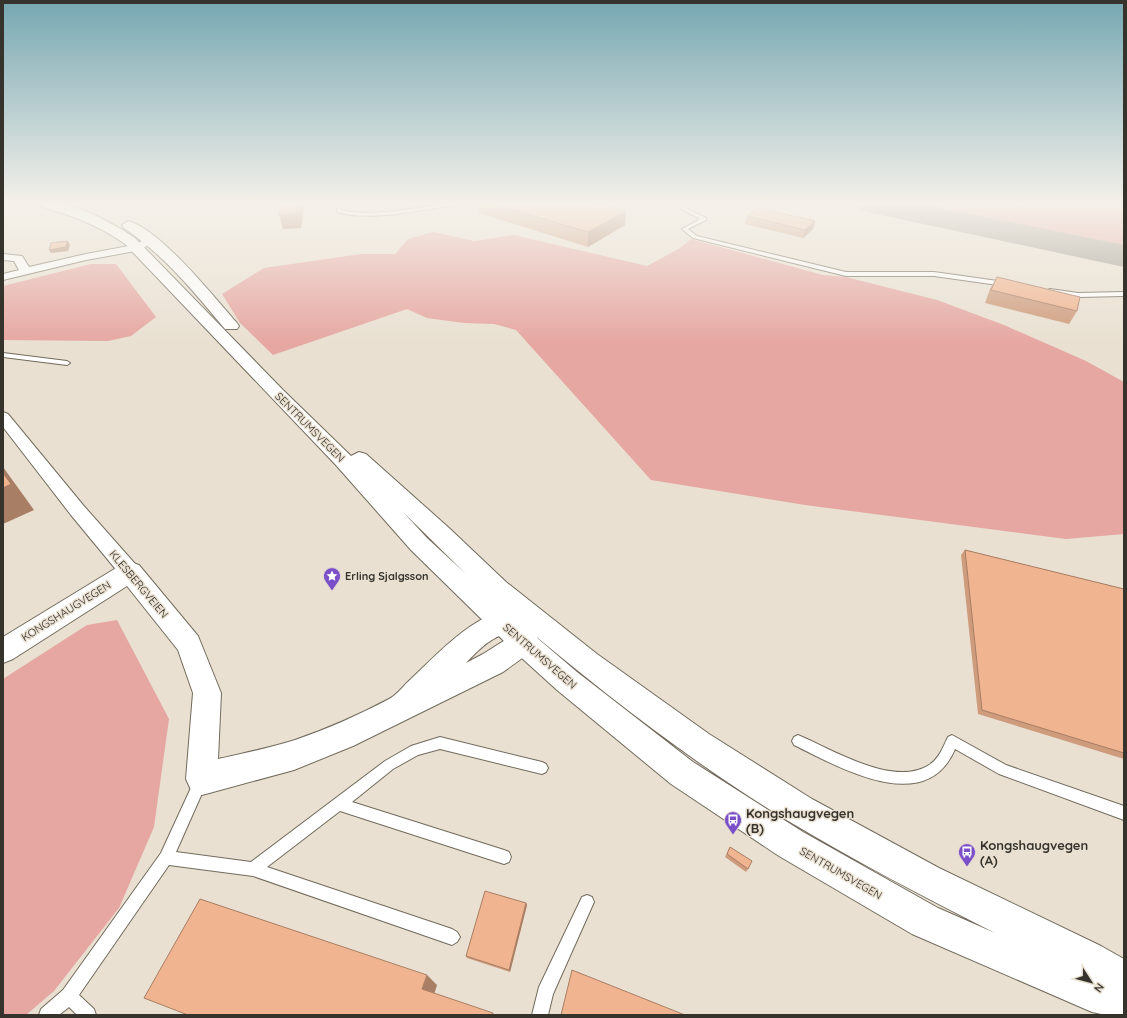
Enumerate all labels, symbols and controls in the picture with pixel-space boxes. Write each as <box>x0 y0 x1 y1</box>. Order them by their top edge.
street label: SENTRUMSVEGEN <box>272 389 348 465</box>
street label: KLESBERGVEIEN <box>106 547 172 621</box>
place icon: Erling Sjalgsson <box>322 566 342 591</box>
place label: Erling Sjalgsson <box>345 569 429 583</box>
street label: KONGSHAUGVEGEN <box>19 578 113 644</box>
street label: SENTRUMSVEGEN <box>500 620 580 692</box>
place label: Kongshaugvegen (B) <box>746 805 854 836</box>
bus stop icon: Kongshaugvegen (B) <box>723 810 743 835</box>
place label: Kongshaugvegen (A) <box>980 837 1088 868</box>
bus stop icon: Kongshaugvegen (A) <box>957 842 977 867</box>
street label: SENTRUMSVEGEN <box>797 844 885 902</box>
north arrow <box>1071 962 1111 1002</box>
text: N <box>1091 980 1107 995</box>

